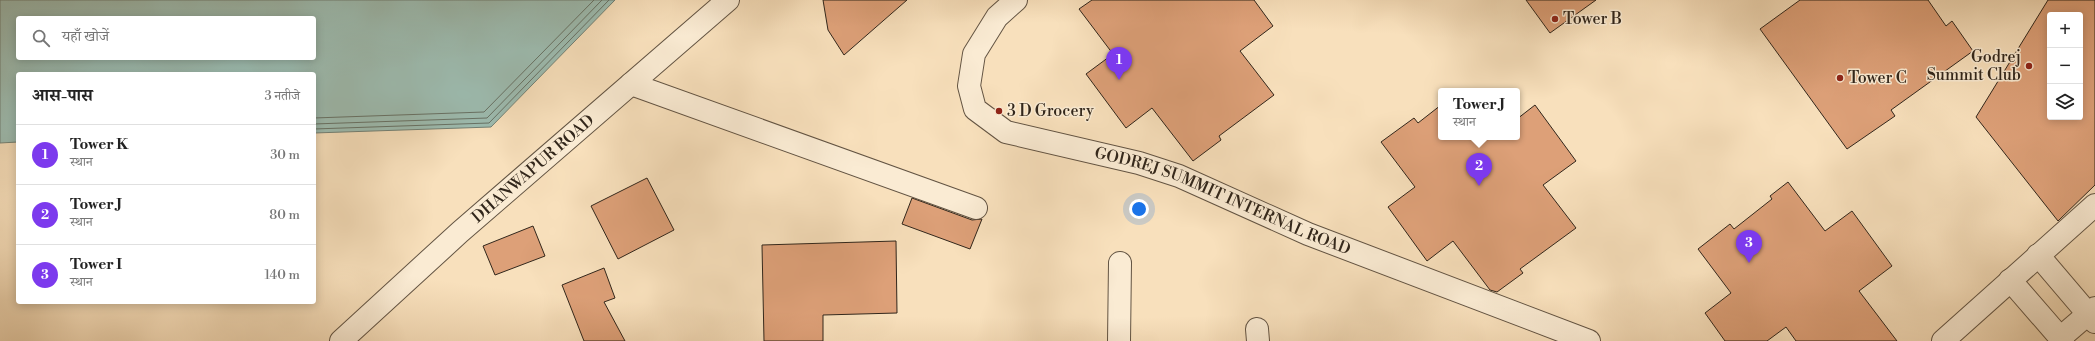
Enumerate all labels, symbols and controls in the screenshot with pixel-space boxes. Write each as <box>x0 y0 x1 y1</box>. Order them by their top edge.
place label: Tower B <box>1563 9 1622 29</box>
map controls <box>2047 12 2083 120</box>
button: + <box>2047 12 2083 48</box>
marker: Tower B <box>1550 14 1560 24</box>
search box <box>16 16 316 60</box>
icon: search <box>30 27 52 49</box>
text: यहाँ खोजें <box>62 27 109 46</box>
pin: 1 <box>1106 47 1132 80</box>
place label: Godrej Summit Club <box>1927 47 2021 85</box>
button: − <box>2047 48 2083 84</box>
marker: Godrej Summit Club <box>2024 61 2034 71</box>
place label: Tower C <box>1848 68 1907 88</box>
marker: Tower C <box>1835 73 1845 83</box>
button: layers <box>2047 84 2083 120</box>
text: आस-पास <box>32 85 93 107</box>
text: 3 नतीजे <box>265 88 300 104</box>
popup <box>1438 88 1520 140</box>
text: Tower J <box>1453 95 1505 114</box>
place label: 3 D Grocery <box>1007 101 1094 121</box>
marker: 3 D Grocery <box>994 106 1004 116</box>
street label: DHANWAPUR ROAD <box>468 110 598 227</box>
text: स्थान <box>1453 114 1476 130</box>
text: Tower K <box>70 135 128 154</box>
street label: GODREJ SUMMIT INTERNAL ROAD <box>1093 143 1354 259</box>
text: 1 <box>42 147 48 163</box>
text: 30 m <box>270 147 300 163</box>
pin: 2 <box>1466 153 1492 186</box>
text: स्थान <box>70 154 93 170</box>
text: Tower J <box>70 195 122 214</box>
your location <box>1129 199 1149 219</box>
text: 2 <box>41 207 49 223</box>
text: 80 m <box>269 207 300 223</box>
text: स्थान <box>70 214 93 230</box>
pin: 3 <box>1736 230 1762 263</box>
text: Tower I <box>70 255 122 274</box>
text: 3 <box>41 267 49 283</box>
text: 140 m <box>264 267 300 283</box>
text: स्थान <box>70 274 93 290</box>

